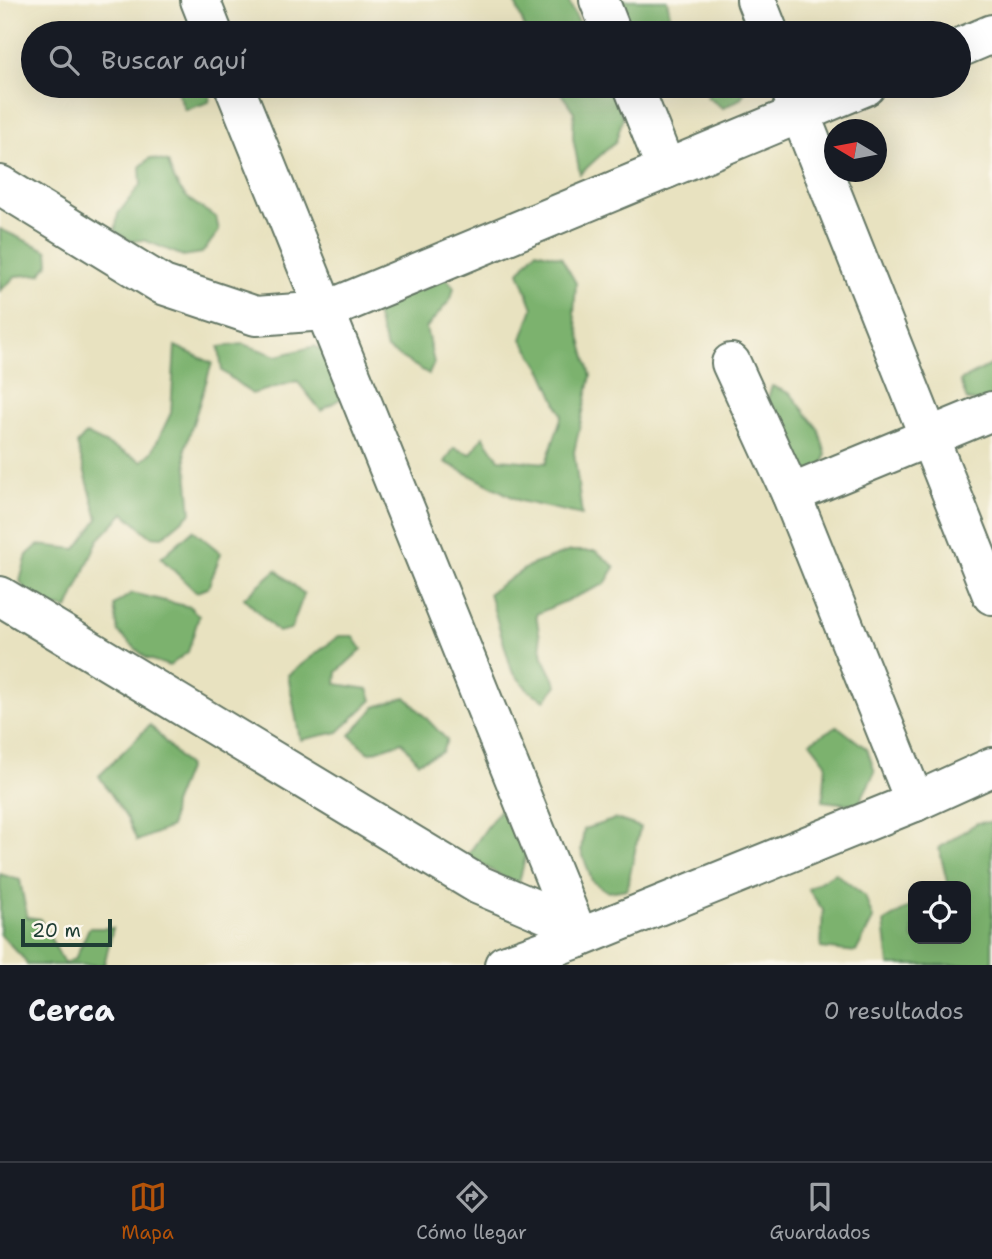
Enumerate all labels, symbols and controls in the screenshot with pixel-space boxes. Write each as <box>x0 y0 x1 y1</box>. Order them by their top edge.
search box <box>21 21 971 98</box>
icon: search <box>45 41 83 79</box>
text: Buscar aquí <box>101 42 247 77</box>
north arrow <box>824 119 887 182</box>
map controls <box>908 881 971 944</box>
button: locate <box>908 881 971 944</box>
scale bar <box>21 916 112 948</box>
text: 20 m <box>32 918 81 943</box>
text: Cerca <box>28 990 115 1031</box>
text: 0 resultados <box>824 996 964 1026</box>
tab: Mapa <box>121 1178 174 1245</box>
tab: Cómo llegar <box>416 1178 527 1245</box>
tab: Guardados <box>770 1178 871 1245</box>

